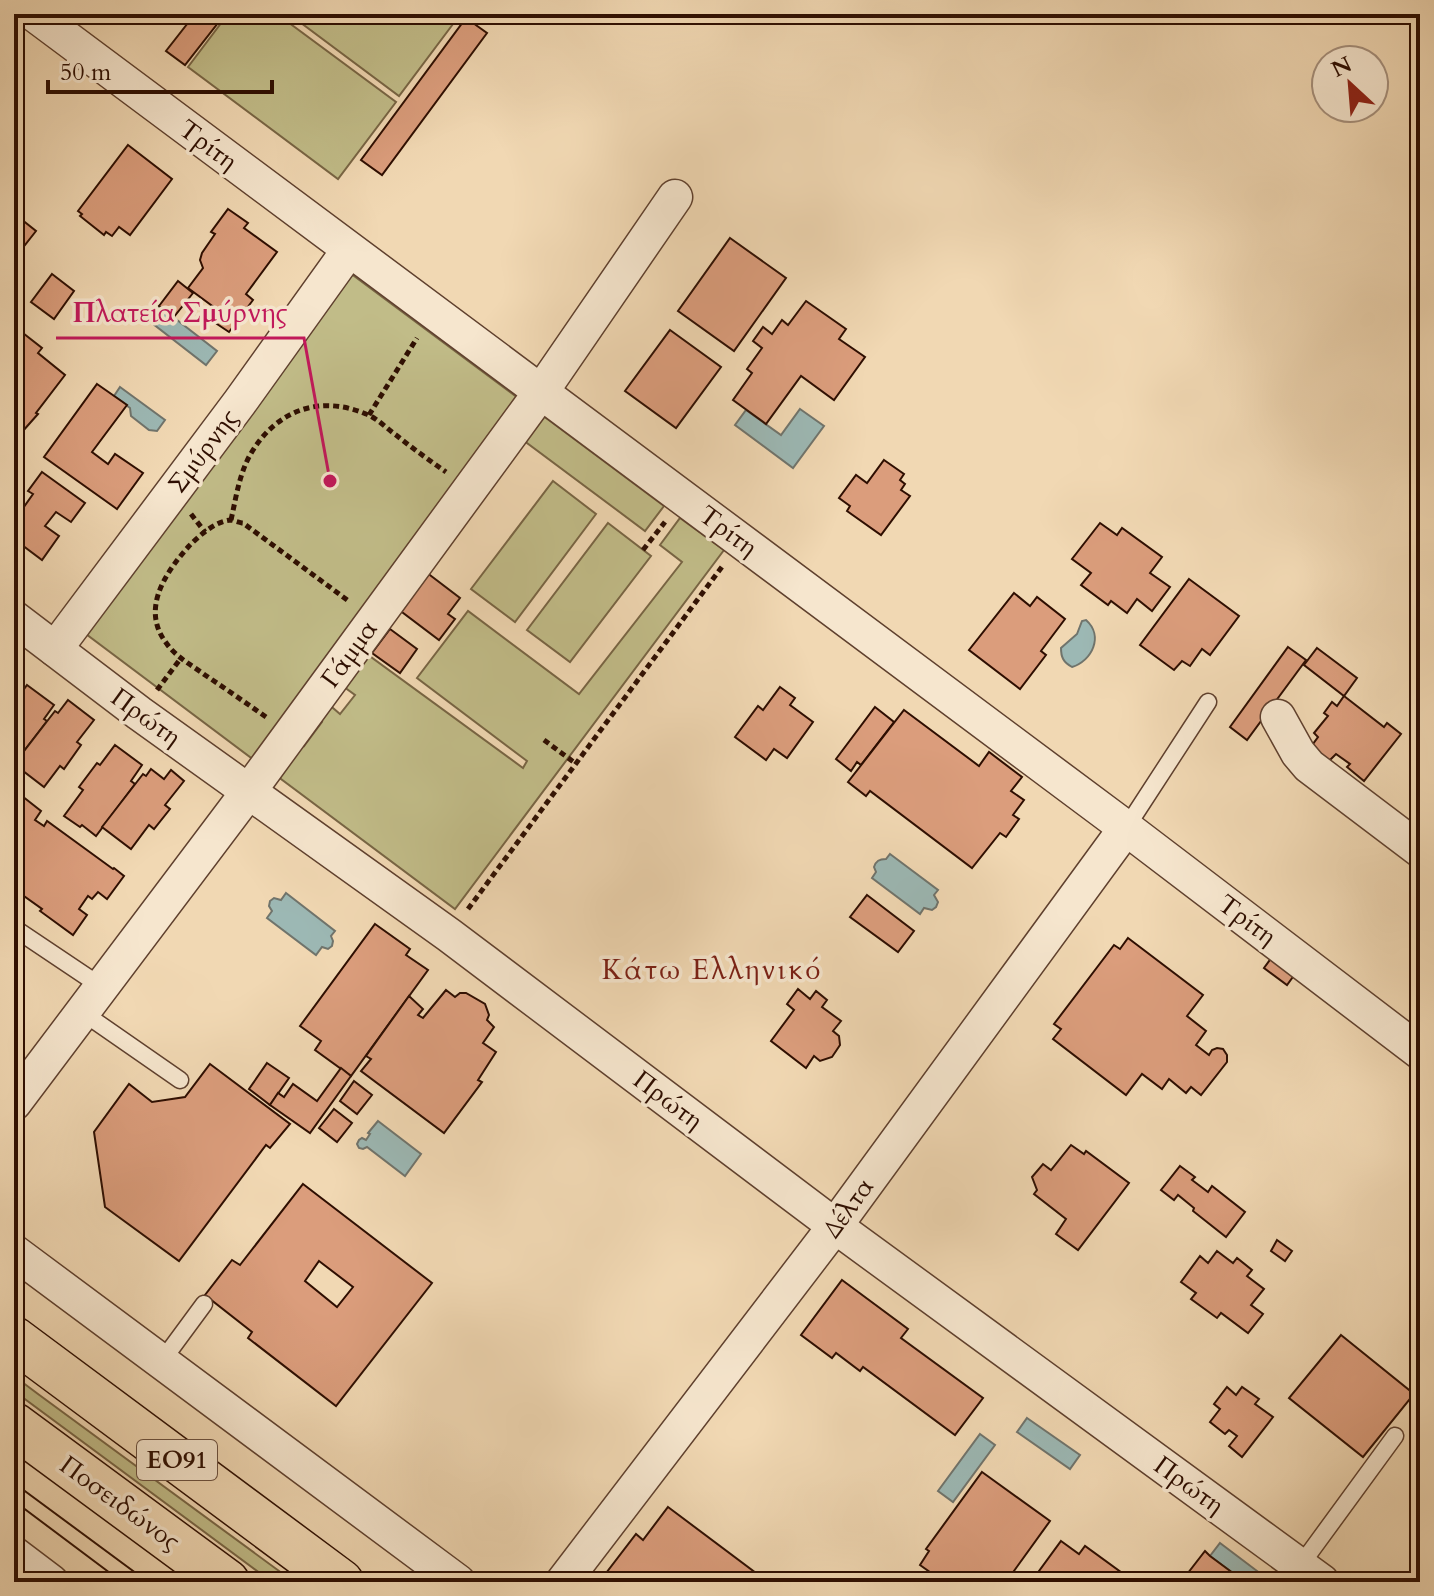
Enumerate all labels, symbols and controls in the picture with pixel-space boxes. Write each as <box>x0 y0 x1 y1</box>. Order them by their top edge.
scale bar <box>48 44 272 94</box>
north arrow <box>1310 44 1390 124</box>
text: N <box>1327 49 1357 85</box>
text: 50 m <box>60 56 112 89</box>
street label: Τρίτη <box>172 112 244 178</box>
callout: Πλατεία Σμύρνης <box>56 286 304 338</box>
text: Πλατεία Σμύρνης <box>72 294 288 332</box>
street label: Σμύρνης <box>160 402 246 500</box>
street label: Τρίτη <box>692 498 764 564</box>
street label: Γάμμα <box>313 613 385 695</box>
street label: Πρώτη <box>104 680 188 754</box>
street label: Τρίτη <box>1211 887 1283 953</box>
district label: Κάτω Ελληνικό <box>602 951 822 989</box>
street label: Πρώτη <box>626 1062 710 1138</box>
street label: Δέλτα <box>814 1171 882 1245</box>
road number: ΕΟ91 <box>137 1440 217 1480</box>
street label: Ποσειδώνος <box>53 1447 187 1559</box>
street label: Πρώτη <box>1147 1448 1231 1522</box>

